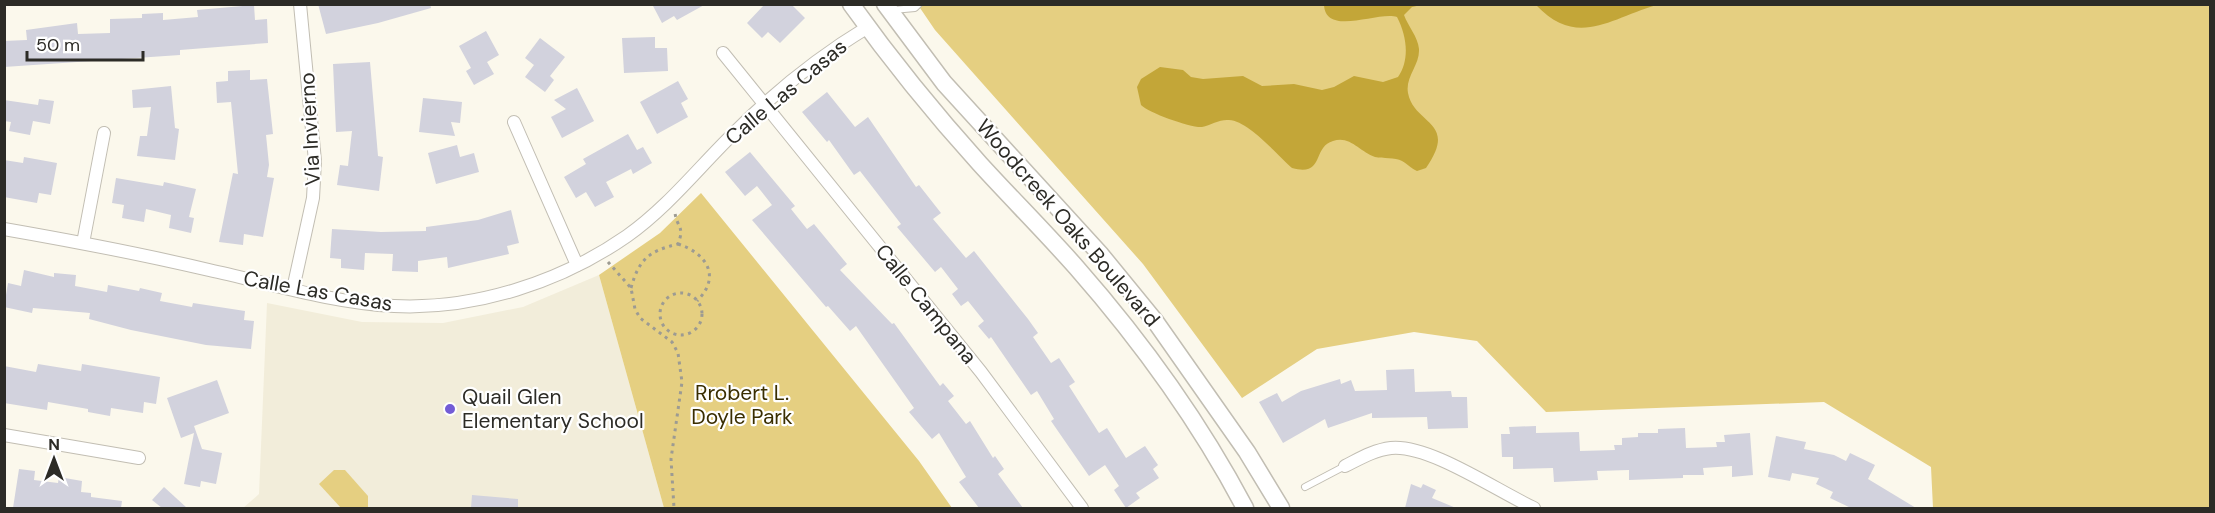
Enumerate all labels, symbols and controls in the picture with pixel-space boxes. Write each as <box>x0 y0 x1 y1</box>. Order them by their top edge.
scale bar <box>27 24 142 62</box>
text: 50 m <box>36 33 80 57</box>
street label: Calle Las Casas <box>719 33 853 151</box>
street label: Via Invierno <box>293 72 327 186</box>
street label: Woodcreek Oaks Boulevard <box>970 113 1166 333</box>
street label: Calle Campana <box>869 238 983 370</box>
street label: Calle Las Casas <box>241 264 395 318</box>
park label: Rrobert L. Doyle Park <box>691 379 793 431</box>
place label: Quail Glen Elementary School <box>462 383 644 435</box>
marker: Quail Glen Elementary School <box>443 402 457 416</box>
north arrow <box>24 429 84 489</box>
text: N <box>48 434 60 455</box>

